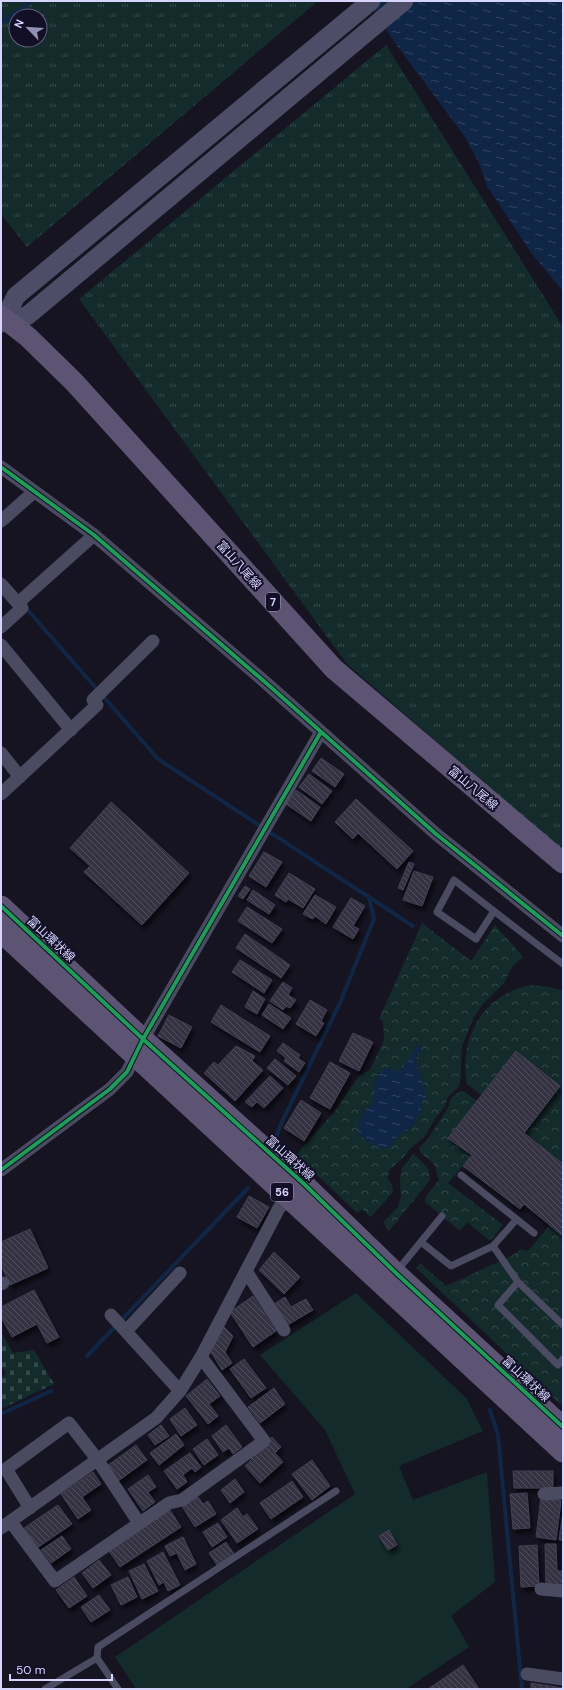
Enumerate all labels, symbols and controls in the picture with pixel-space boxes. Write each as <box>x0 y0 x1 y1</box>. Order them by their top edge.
north arrow <box>8 8 48 48</box>
text: N <box>11 17 27 30</box>
street label: 富山八尾線 <box>213 537 265 593</box>
road number: 7 <box>266 593 280 611</box>
street label: 富山八尾線 <box>445 763 501 813</box>
street label: 富山環状線 <box>24 913 78 965</box>
street label: 富山環状線 <box>262 1132 318 1184</box>
road number: 56 <box>271 1183 293 1201</box>
street label: 富山環状線 <box>499 1353 553 1405</box>
scale bar <box>10 1656 112 1682</box>
text: 50 m <box>16 1662 45 1678</box>

